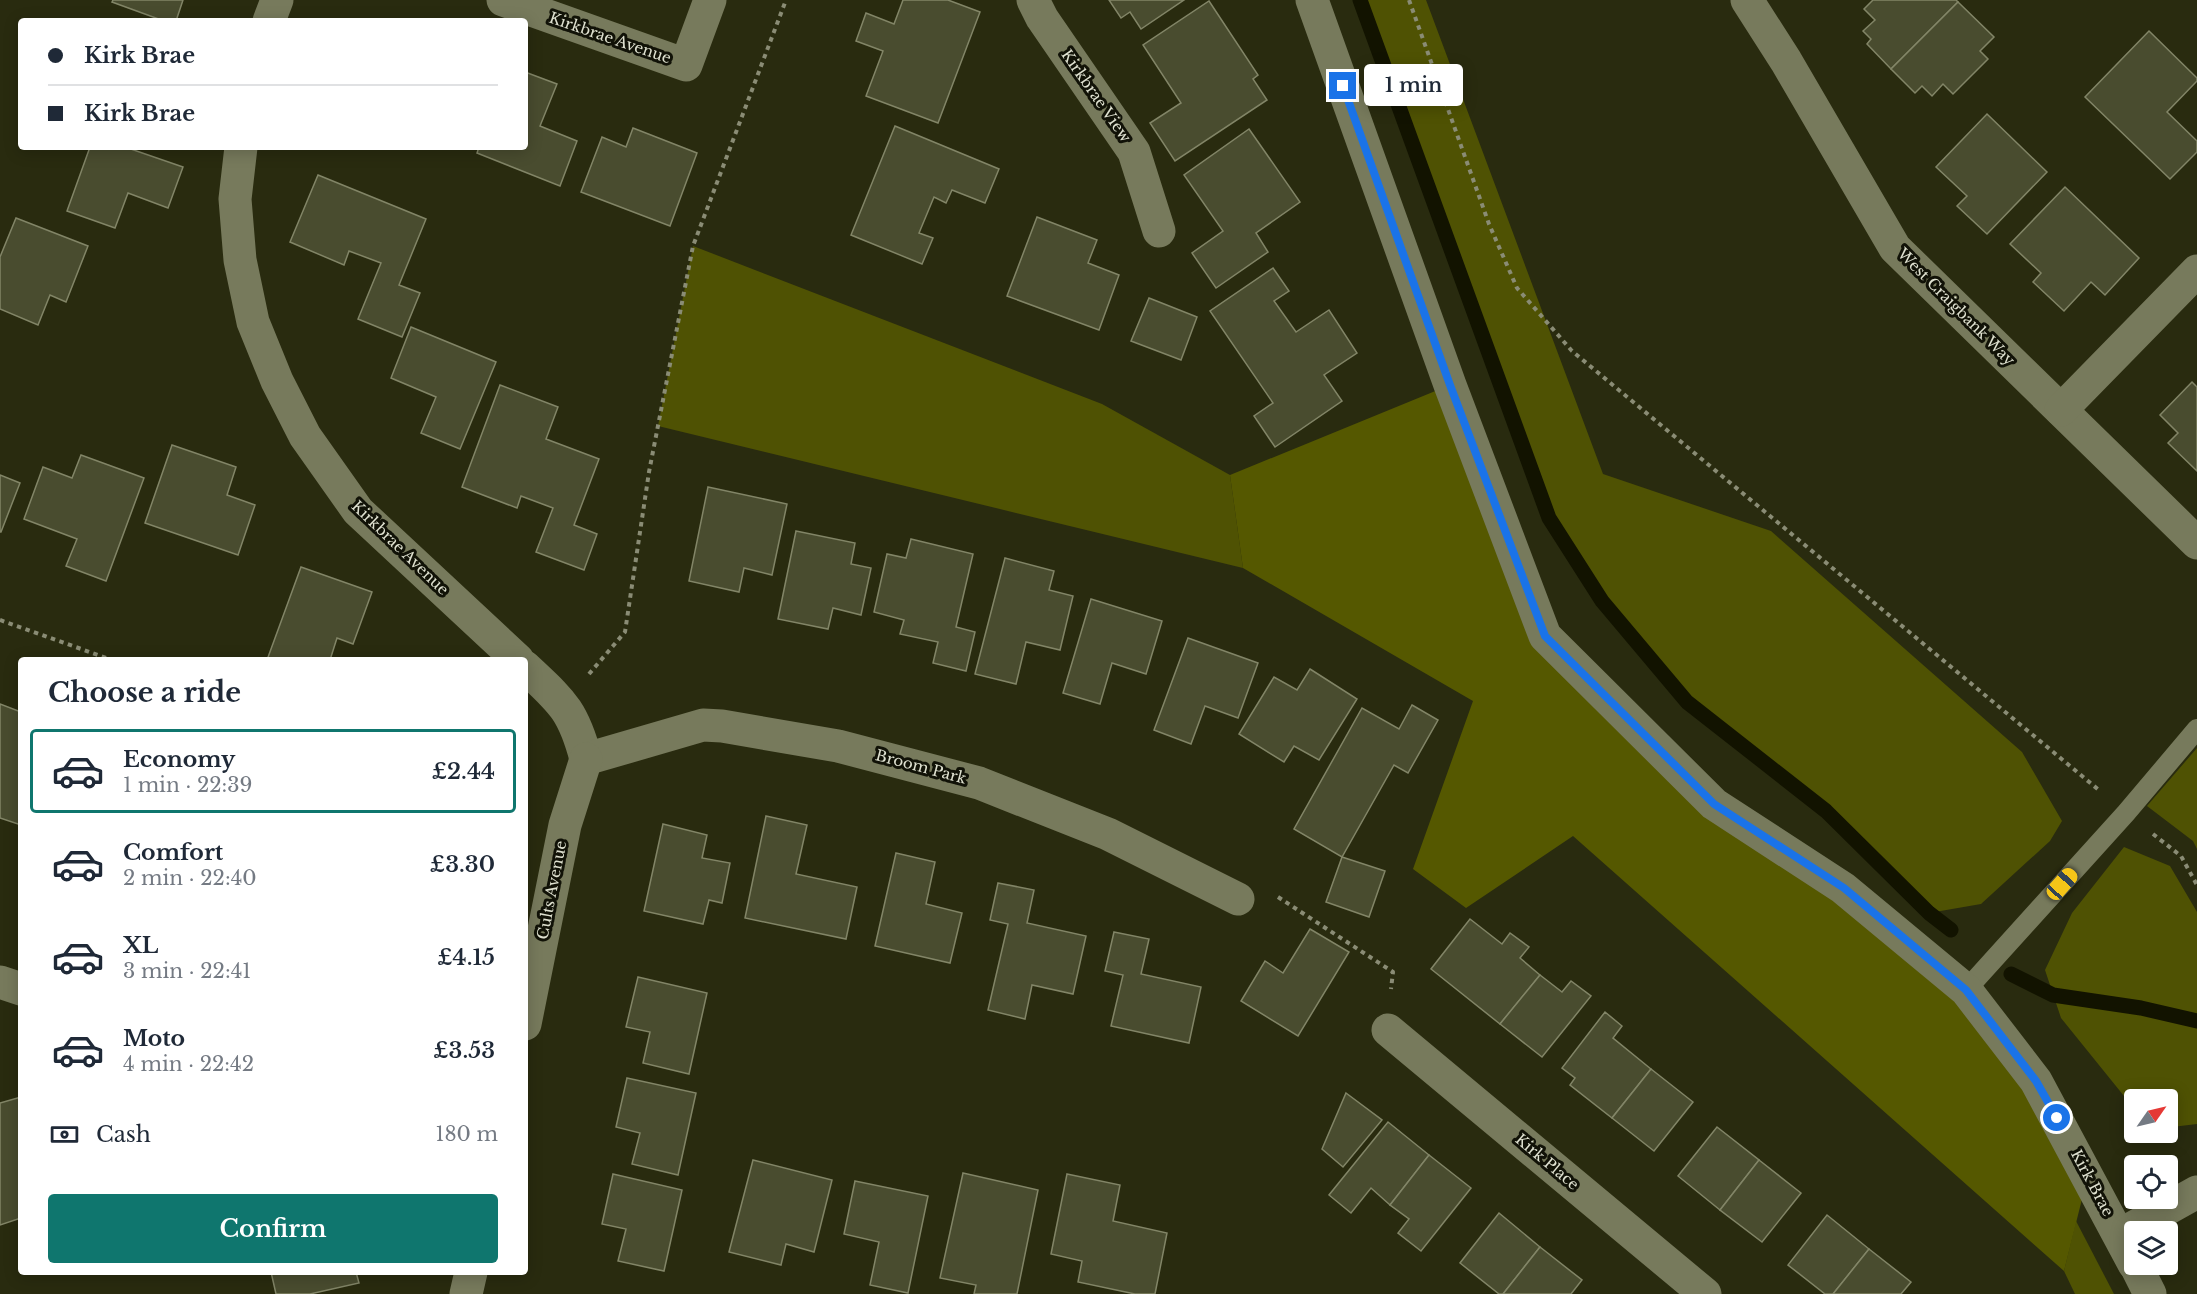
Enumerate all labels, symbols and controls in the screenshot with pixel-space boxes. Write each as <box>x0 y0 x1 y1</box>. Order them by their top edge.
street label: Kirkbrae Avenue <box>547 8 674 67</box>
text: Kirk Brae <box>84 42 195 69</box>
street label: Kirkbrae View <box>1057 46 1135 146</box>
callout: 1 min <box>1364 65 1463 107</box>
route end <box>1329 72 1356 99</box>
text: 1 min <box>1385 73 1442 97</box>
text: Kirk Brae <box>84 100 195 127</box>
street label: West Craigbank Way <box>1893 243 2019 370</box>
street label: Kirkbrae Avenue <box>348 496 453 599</box>
text: Choose a ride <box>48 676 241 709</box>
icon: car <box>51 744 105 798</box>
street label: Broom Park <box>874 745 969 788</box>
text: Economy <box>123 746 235 773</box>
text: £2.44 <box>432 758 495 785</box>
text: 1 min · 22:39 <box>123 773 252 797</box>
icon: car <box>51 837 105 891</box>
text: Comfort <box>123 839 223 866</box>
street label: Cults Avenue <box>533 839 570 941</box>
text: £3.30 <box>430 851 495 878</box>
car <box>2043 865 2081 903</box>
text: 2 min · 22:40 <box>123 866 257 890</box>
icon: car <box>51 930 105 984</box>
text: XL <box>123 932 158 959</box>
text: £4.15 <box>437 944 495 971</box>
text: 3 min · 22:41 <box>123 959 251 983</box>
icon: car <box>51 1023 105 1077</box>
text: Moto <box>123 1025 185 1052</box>
text: £3.53 <box>433 1037 495 1064</box>
text: 4 min · 22:42 <box>123 1052 254 1076</box>
north arrow <box>2124 1089 2178 1143</box>
map controls <box>2124 1089 2178 1275</box>
route start <box>2043 1104 2070 1131</box>
icon: cash <box>48 1118 81 1151</box>
text: Cash <box>96 1121 151 1148</box>
text: 180 m <box>435 1122 498 1146</box>
street label: Kirk Place <box>1512 1129 1583 1194</box>
street label: Kirk Brae <box>2067 1146 2118 1219</box>
button: locate <box>2124 1155 2178 1209</box>
button: Confirm <box>48 1194 498 1263</box>
button: layers <box>2124 1221 2178 1275</box>

